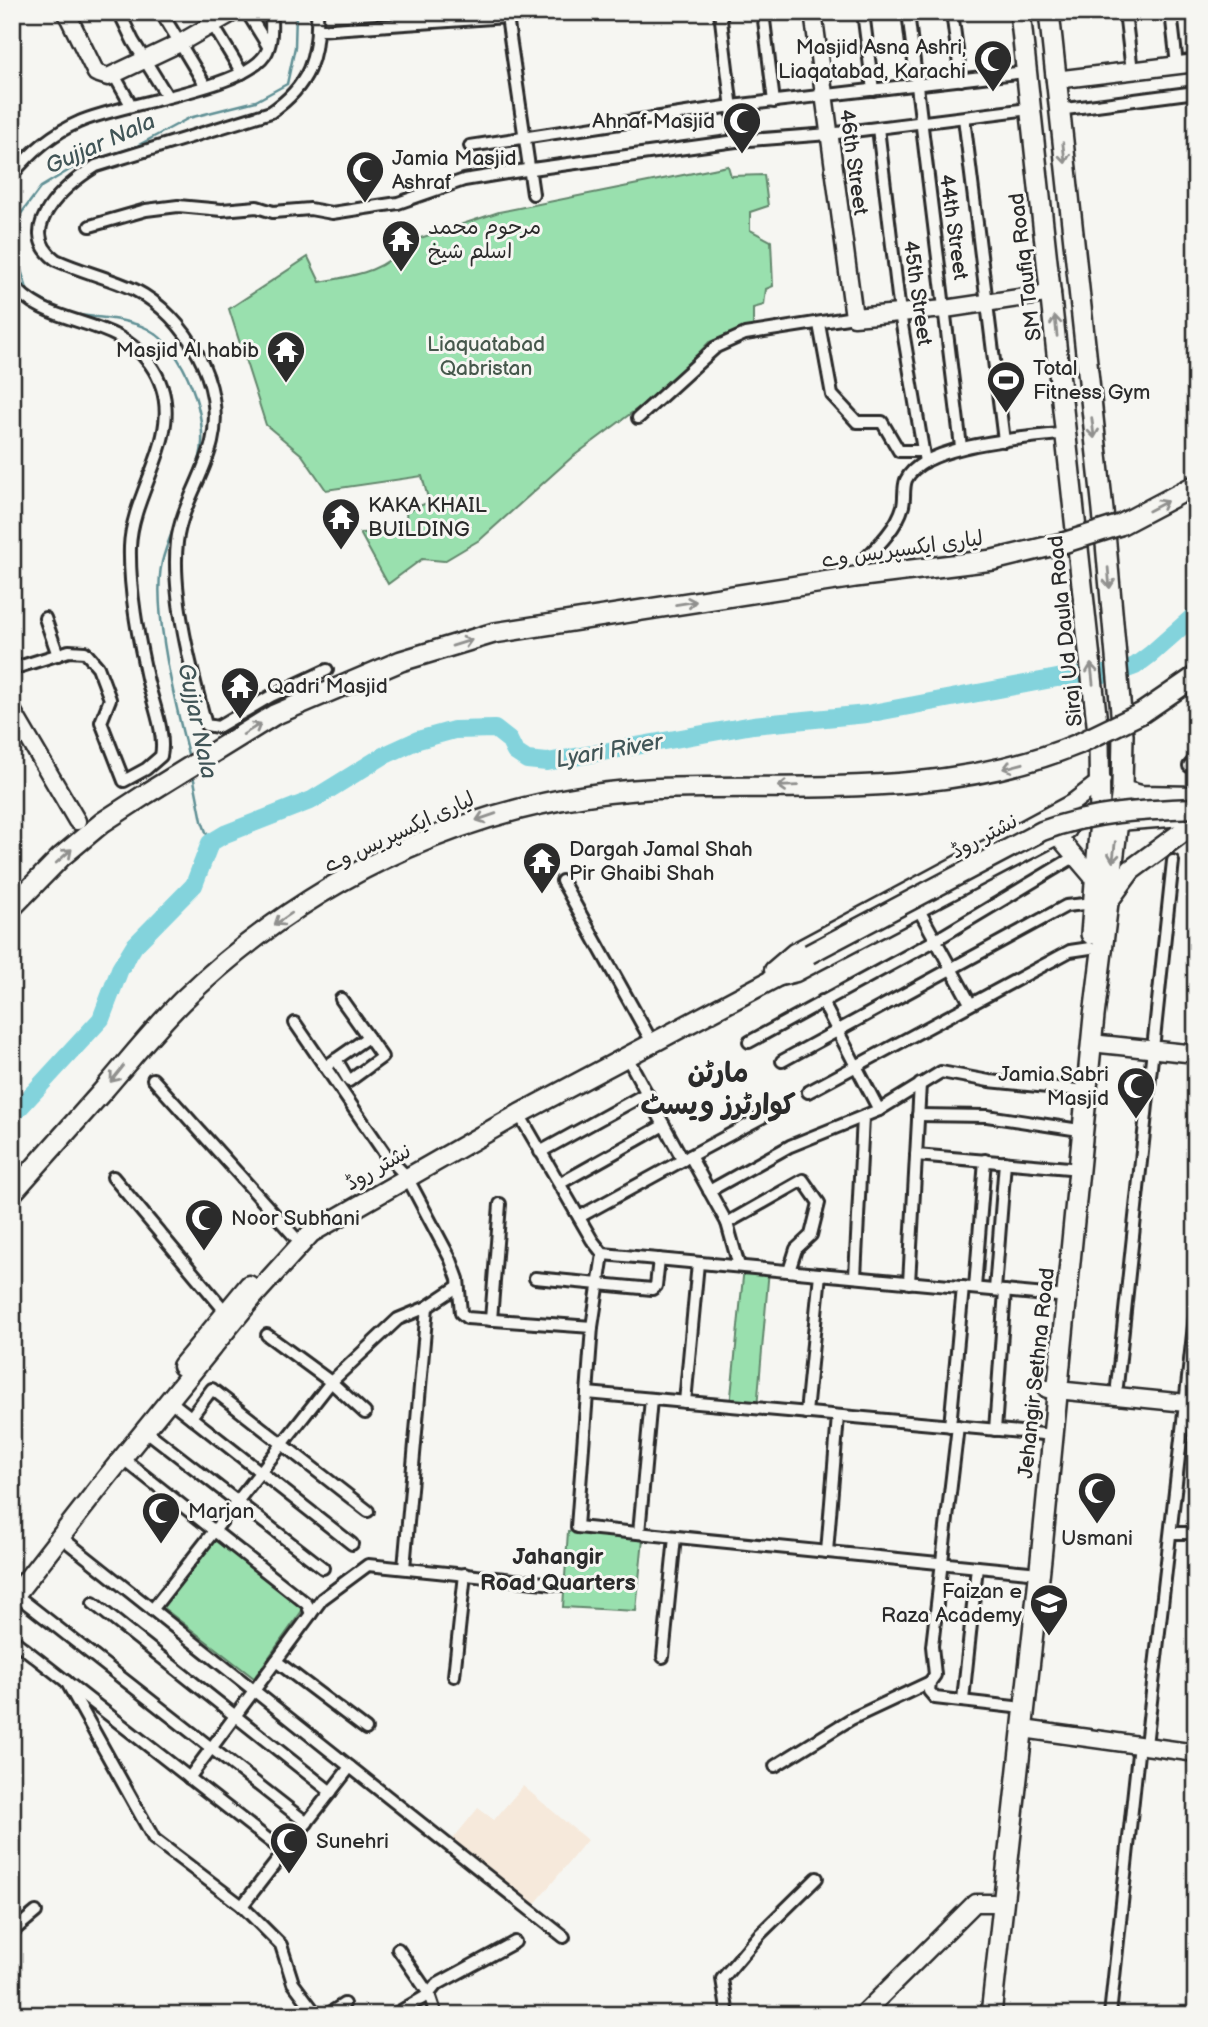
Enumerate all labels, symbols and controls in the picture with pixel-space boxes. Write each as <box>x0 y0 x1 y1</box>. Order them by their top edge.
place label: Masjid Asna Ashri, Liaqatabad, Karachi <box>778 35 966 84</box>
mosque icon: Masjid Asna Ashri, Liaqatabad, Karachi <box>972 38 1014 93</box>
mosque icon: Ahnaf Masjid <box>721 100 763 155</box>
water label: Gujjar Nala <box>41 107 160 181</box>
street label: 46th Street <box>834 108 873 217</box>
place label: Ahnaf Masjid <box>592 109 715 134</box>
one-way arrow <box>1057 141 1070 164</box>
place label: Jamia Masjid Ashraf <box>392 146 517 195</box>
mosque icon: Jamia Masjid Ashraf <box>344 149 386 204</box>
street label: 44th Street <box>934 173 973 282</box>
street label: SM Taufiq Road <box>1004 192 1047 342</box>
place label: مرحوم محمد اسلم شیخ <box>428 215 541 267</box>
temple icon: مرحوم محمد اسلم شیخ <box>380 218 422 273</box>
street label: 45th Street <box>898 239 937 348</box>
one-way arrow <box>1049 315 1062 338</box>
temple icon: Masjid Al habib <box>265 329 307 384</box>
park label: Liaquatabad Qabristan <box>427 332 545 381</box>
place label: Masjid Al habib <box>116 338 259 363</box>
place label: Total Fitness Gym <box>1033 356 1150 405</box>
sports icon: Total Fitness Gym <box>985 359 1027 414</box>
one-way arrow <box>1087 416 1100 439</box>
place label: KAKA KHAIL BUILDING <box>368 493 487 542</box>
temple icon: KAKA KHAIL BUILDING <box>320 496 362 551</box>
one-way arrow <box>1147 499 1168 513</box>
street label: لیاری ایکسپریس وے <box>820 526 985 573</box>
street label: Siraj Ud Daula Road <box>1043 534 1088 728</box>
one-way arrow <box>1103 566 1116 589</box>
one-way arrow <box>674 596 696 609</box>
one-way arrow <box>451 636 473 649</box>
water label: Gujjar Nala <box>171 661 223 782</box>
one-way arrow <box>1085 663 1098 686</box>
temple icon: Qadri Masjid <box>219 665 261 720</box>
place label: Qadri Masjid <box>267 674 388 699</box>
one-way arrow <box>241 721 261 735</box>
water label: Lyari River <box>554 728 666 774</box>
one-way arrow <box>1003 760 1025 773</box>
one-way arrow <box>776 780 799 793</box>
street label: لیاری ایکسپریس وے <box>320 787 478 878</box>
street label: نشتر روڈ <box>947 809 1022 864</box>
one-way arrow <box>475 812 497 824</box>
place label: Dargah Jamal Shah Pir Ghaibi Shah <box>569 837 753 886</box>
temple icon: Dargah Jamal Shah Pir Ghaibi Shah <box>521 840 563 895</box>
one-way arrow <box>1108 840 1121 863</box>
one-way arrow <box>55 847 72 864</box>
one-way arrow <box>274 912 293 926</box>
district label: مارٹن کوارٹرز ویسٹ <box>640 1057 796 1122</box>
place label: Jamia Sabri Masjid <box>998 1062 1109 1111</box>
one-way arrow <box>109 1064 125 1082</box>
mosque icon: Jamia Sabri Masjid <box>1115 1065 1157 1120</box>
street label: نشتر روڈ <box>341 1139 416 1196</box>
mosque icon: Noor Subhani <box>183 1197 225 1252</box>
place label: Noor Subhani <box>231 1206 360 1231</box>
street label: Jehangir Sethna Road <box>1013 1267 1060 1480</box>
mosque icon: Usmani <box>1076 1470 1118 1525</box>
mosque icon: Marjan <box>140 1490 182 1545</box>
place label: Marjan <box>188 1499 254 1524</box>
place label: Usmani <box>1061 1526 1133 1551</box>
district label: Jahangir Road Quarters <box>480 1543 636 1597</box>
place label: Faizan e Raza Academy <box>881 1579 1022 1628</box>
school or university icon: Faizan e Raza Academy <box>1028 1582 1070 1637</box>
mosque icon: Sunehri <box>268 1820 310 1875</box>
place label: Sunehri <box>316 1829 389 1854</box>

